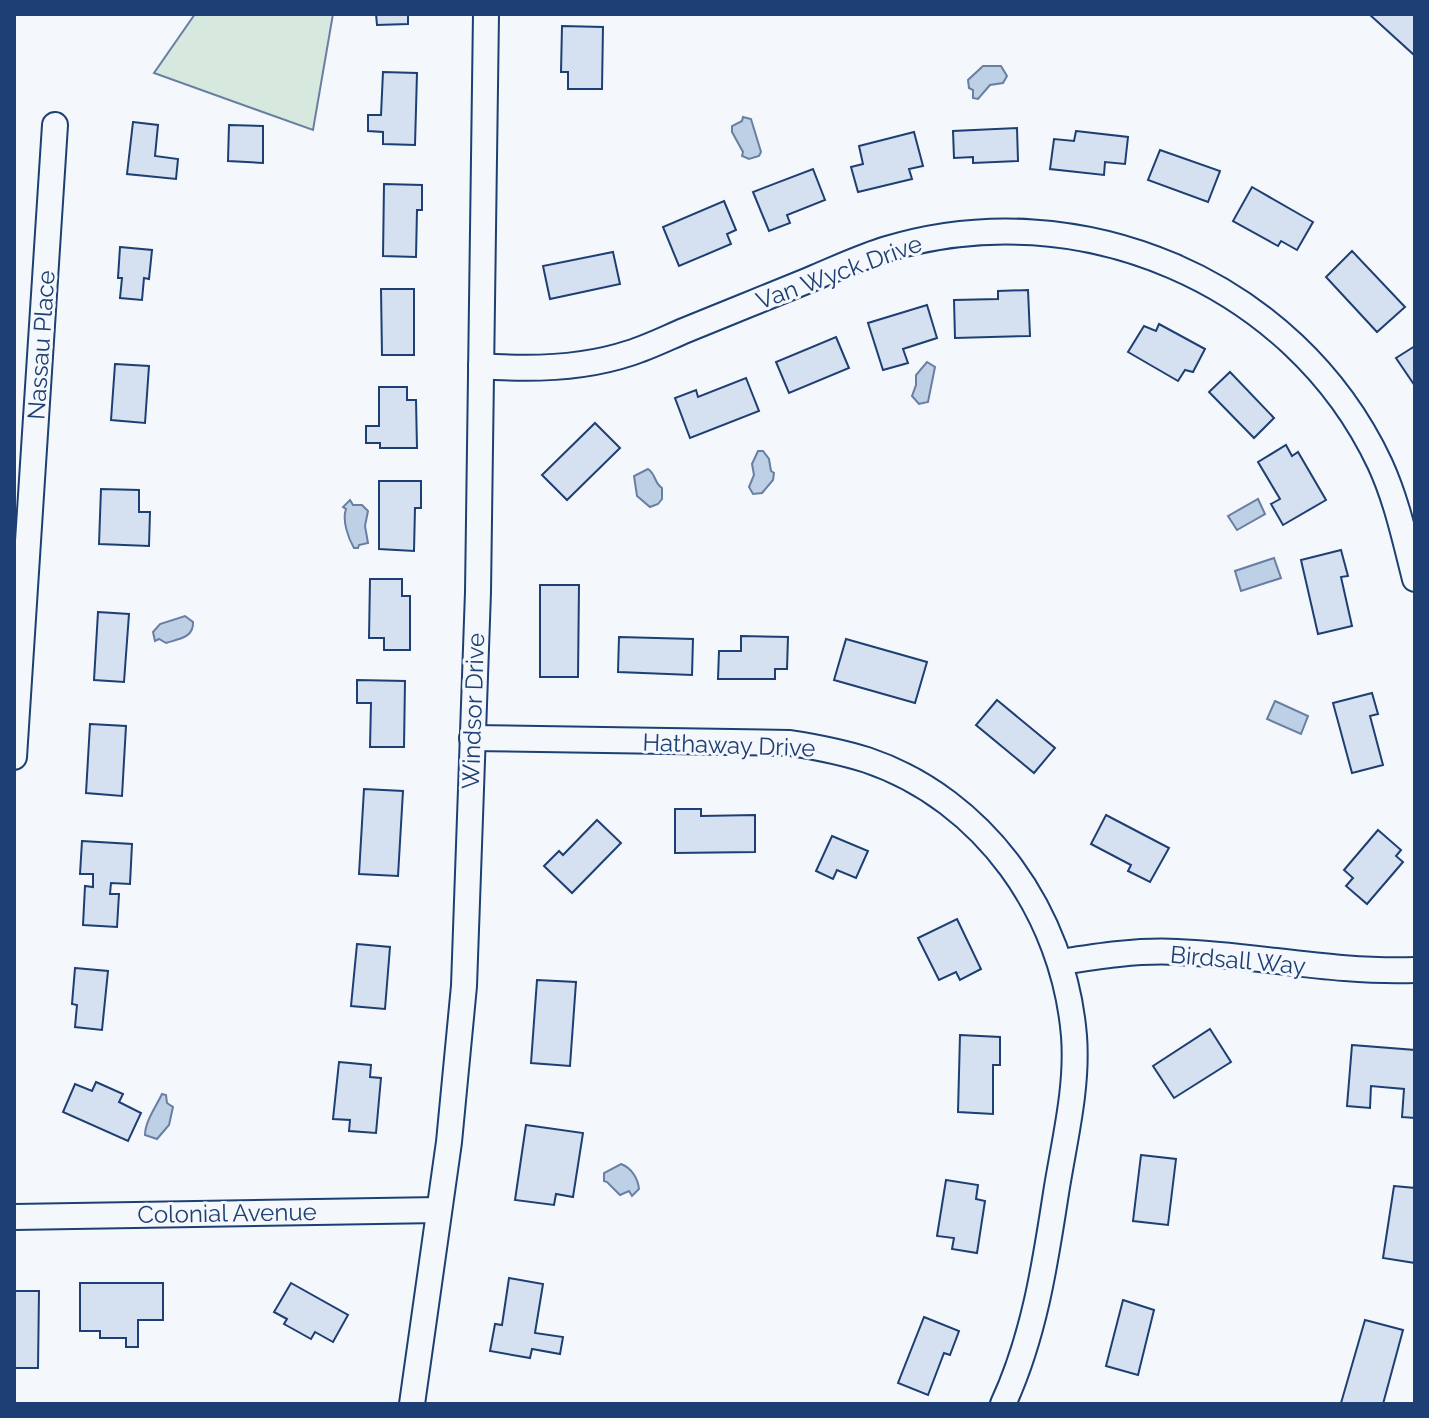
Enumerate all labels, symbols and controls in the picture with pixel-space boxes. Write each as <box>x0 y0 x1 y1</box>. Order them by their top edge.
street label: Van Wyck Drive <box>752 229 926 315</box>
street label: Nassau Place <box>21 269 61 421</box>
street label: Windsor Drive <box>456 632 490 790</box>
street label: Hathaway Drive <box>642 727 816 763</box>
street label: Birdsall Way <box>1169 940 1307 980</box>
street label: Colonial Avenue <box>137 1197 317 1229</box>

